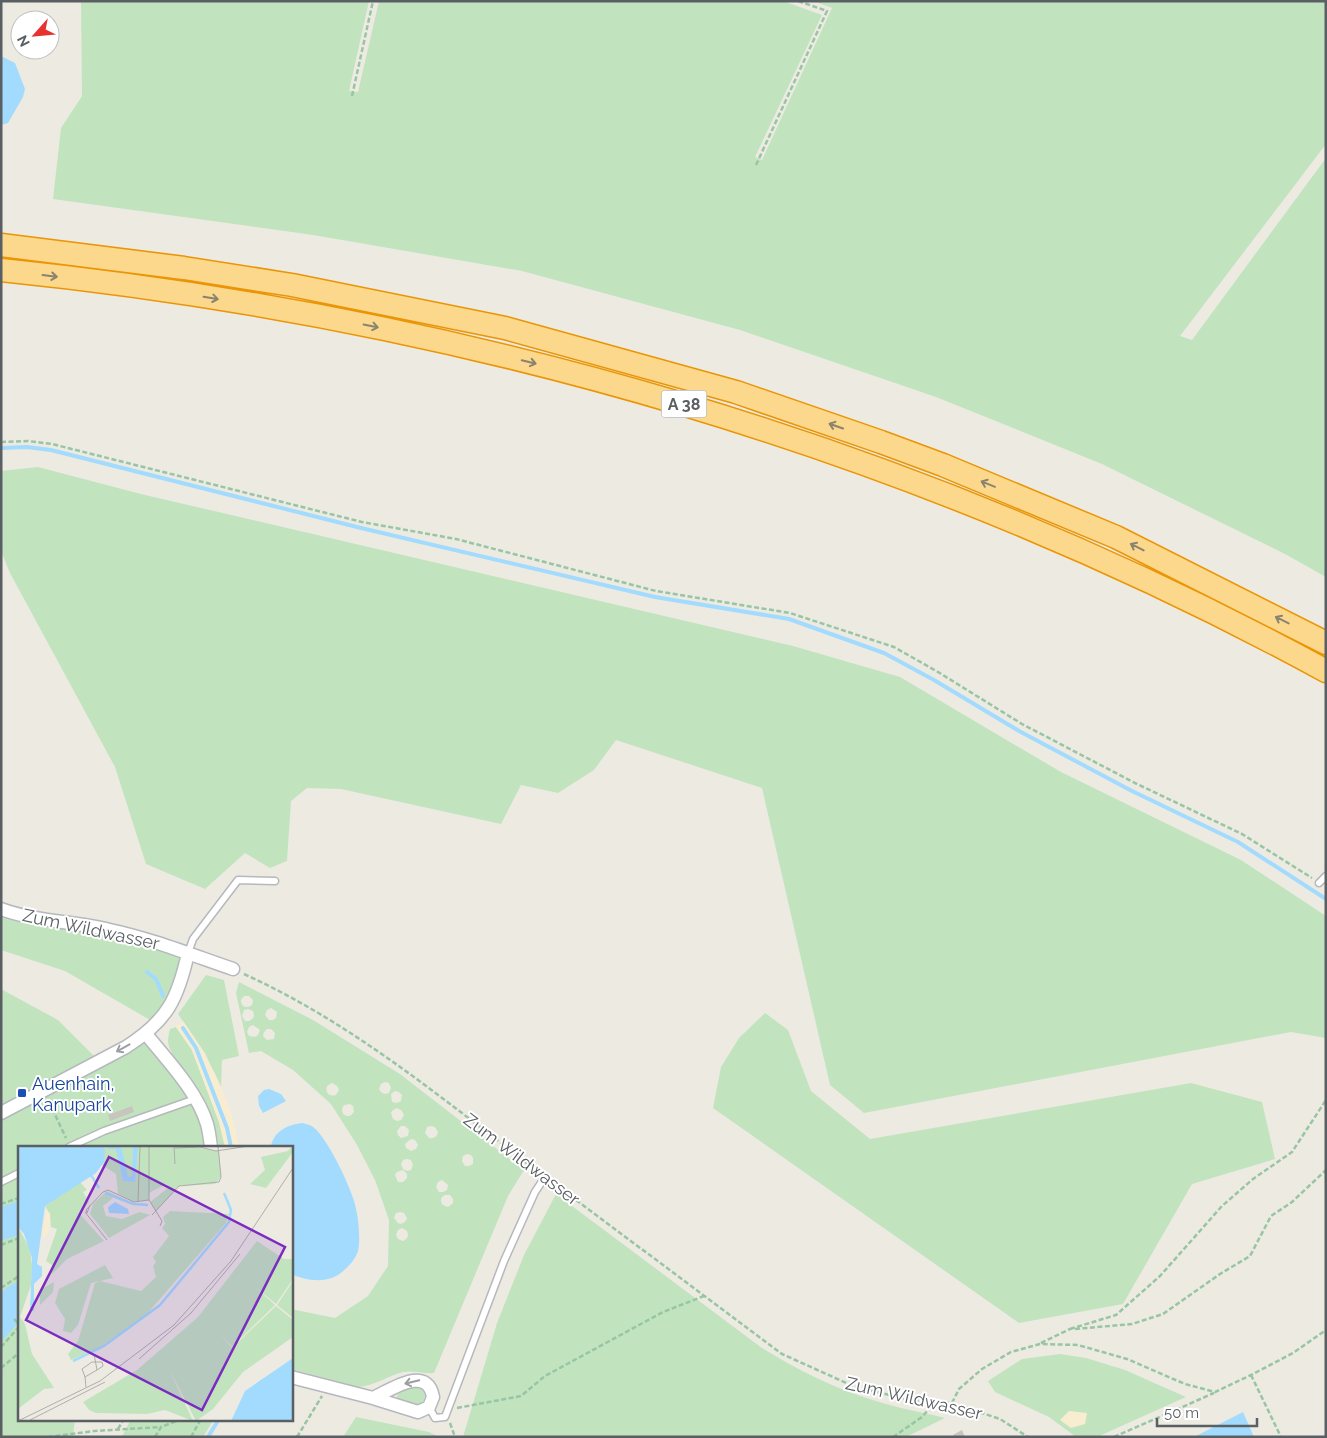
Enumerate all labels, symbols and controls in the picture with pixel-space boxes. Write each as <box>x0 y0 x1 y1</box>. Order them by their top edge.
north arrow <box>10 10 60 60</box>
text: N <box>14 33 33 49</box>
one-way arrow <box>41 271 57 281</box>
one-way arrow <box>202 293 218 303</box>
one-way arrow <box>362 322 378 332</box>
one-way arrow <box>521 357 537 367</box>
road number: A 38 <box>662 390 706 418</box>
one-way arrow <box>828 421 844 431</box>
one-way arrow <box>981 478 996 488</box>
one-way arrow <box>1130 542 1145 551</box>
one-way arrow <box>1275 615 1290 625</box>
street label: Zum Wildwasser <box>21 904 162 954</box>
one-way arrow <box>115 1043 130 1053</box>
place label: Auenhain, Kanupark <box>32 1073 115 1115</box>
marker: Auenhain, Kanupark <box>16 1087 28 1099</box>
street label: Zum Wildwasser <box>460 1109 585 1210</box>
inset map <box>18 1146 292 1420</box>
street label: Zum Wildwasser <box>844 1372 985 1424</box>
one-way arrow <box>404 1378 420 1387</box>
scale bar <box>1157 1396 1257 1428</box>
text: 50 m <box>1164 1404 1199 1422</box>

